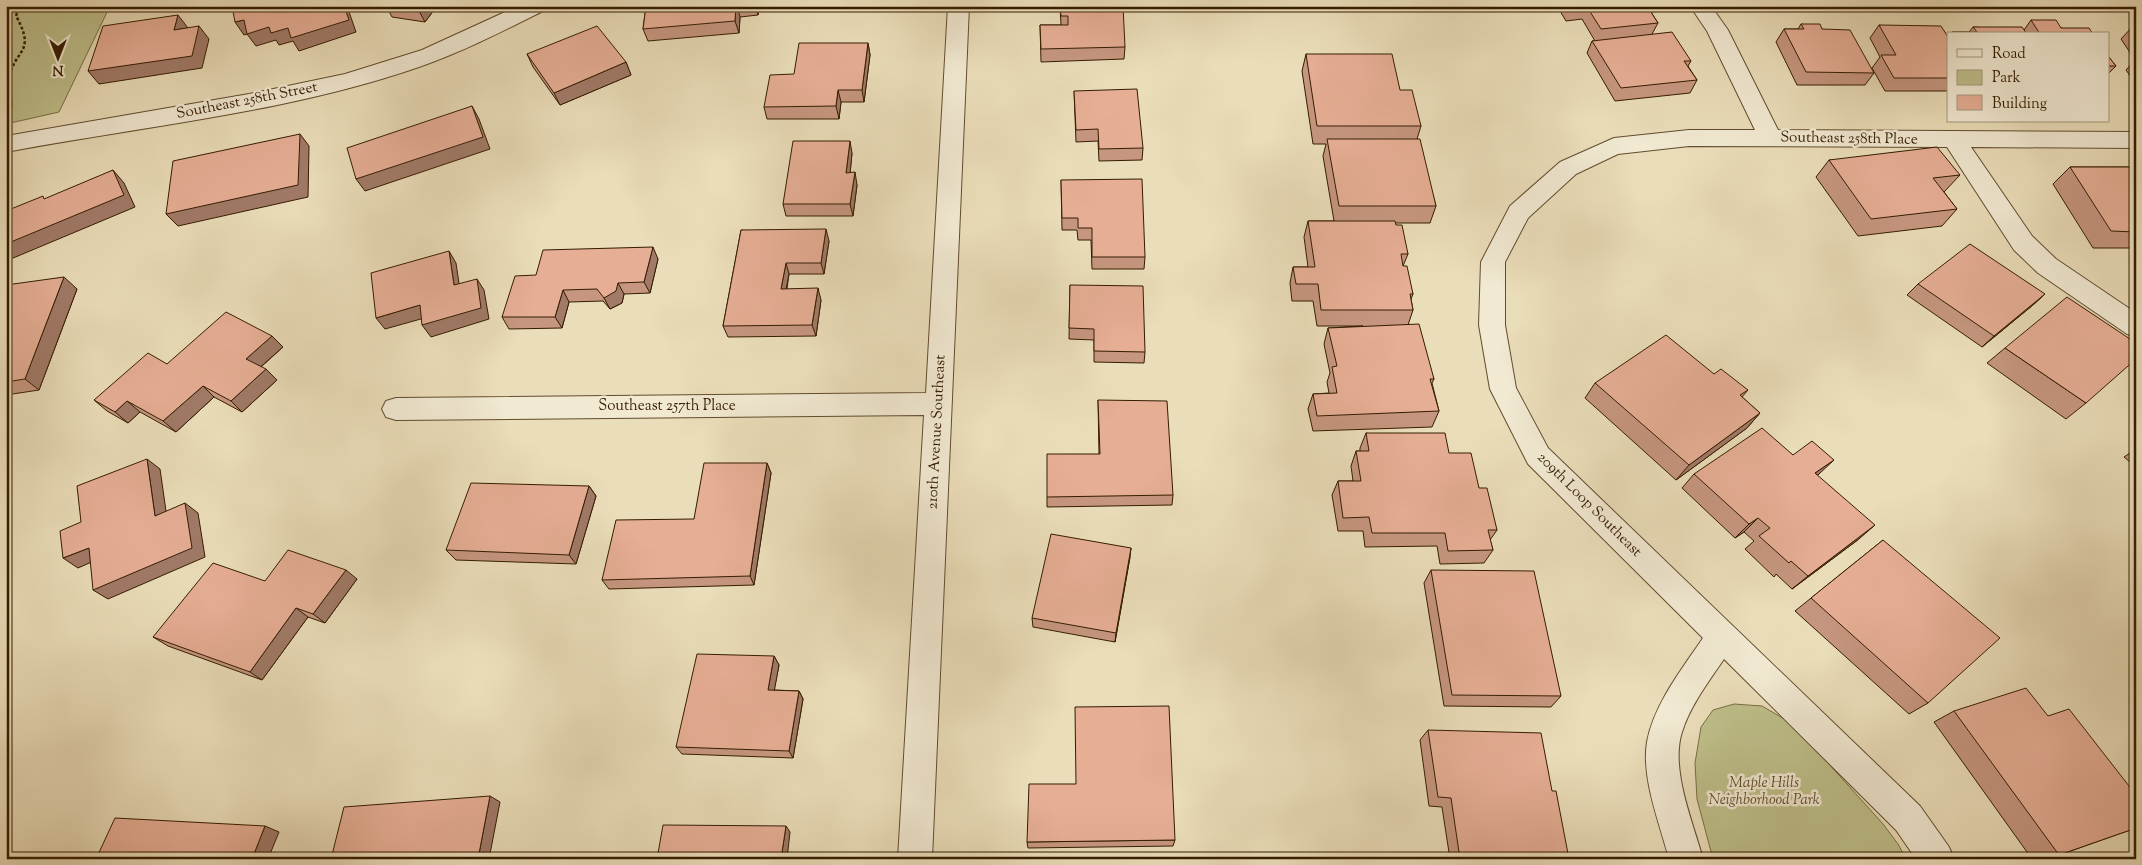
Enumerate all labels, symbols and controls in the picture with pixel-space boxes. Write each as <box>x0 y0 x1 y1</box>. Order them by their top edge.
north arrow <box>32 32 82 82</box>
legend <box>1947 32 2110 122</box>
text: Road <box>1992 44 2026 65</box>
text: N <box>52 59 64 79</box>
text: Park <box>1992 68 2021 89</box>
street label: Southeast 258th Street <box>175 77 319 125</box>
text: Building <box>1992 94 2047 115</box>
street label: Southeast 258th Place <box>1780 127 1918 151</box>
street label: 210th Avenue Southeast <box>922 354 952 510</box>
street label: Southeast 257th Place <box>598 396 736 417</box>
street label: 209th Loop Southeast <box>1532 448 1646 562</box>
park label: Maple Hills Neighborhood Park <box>1708 773 1820 811</box>

